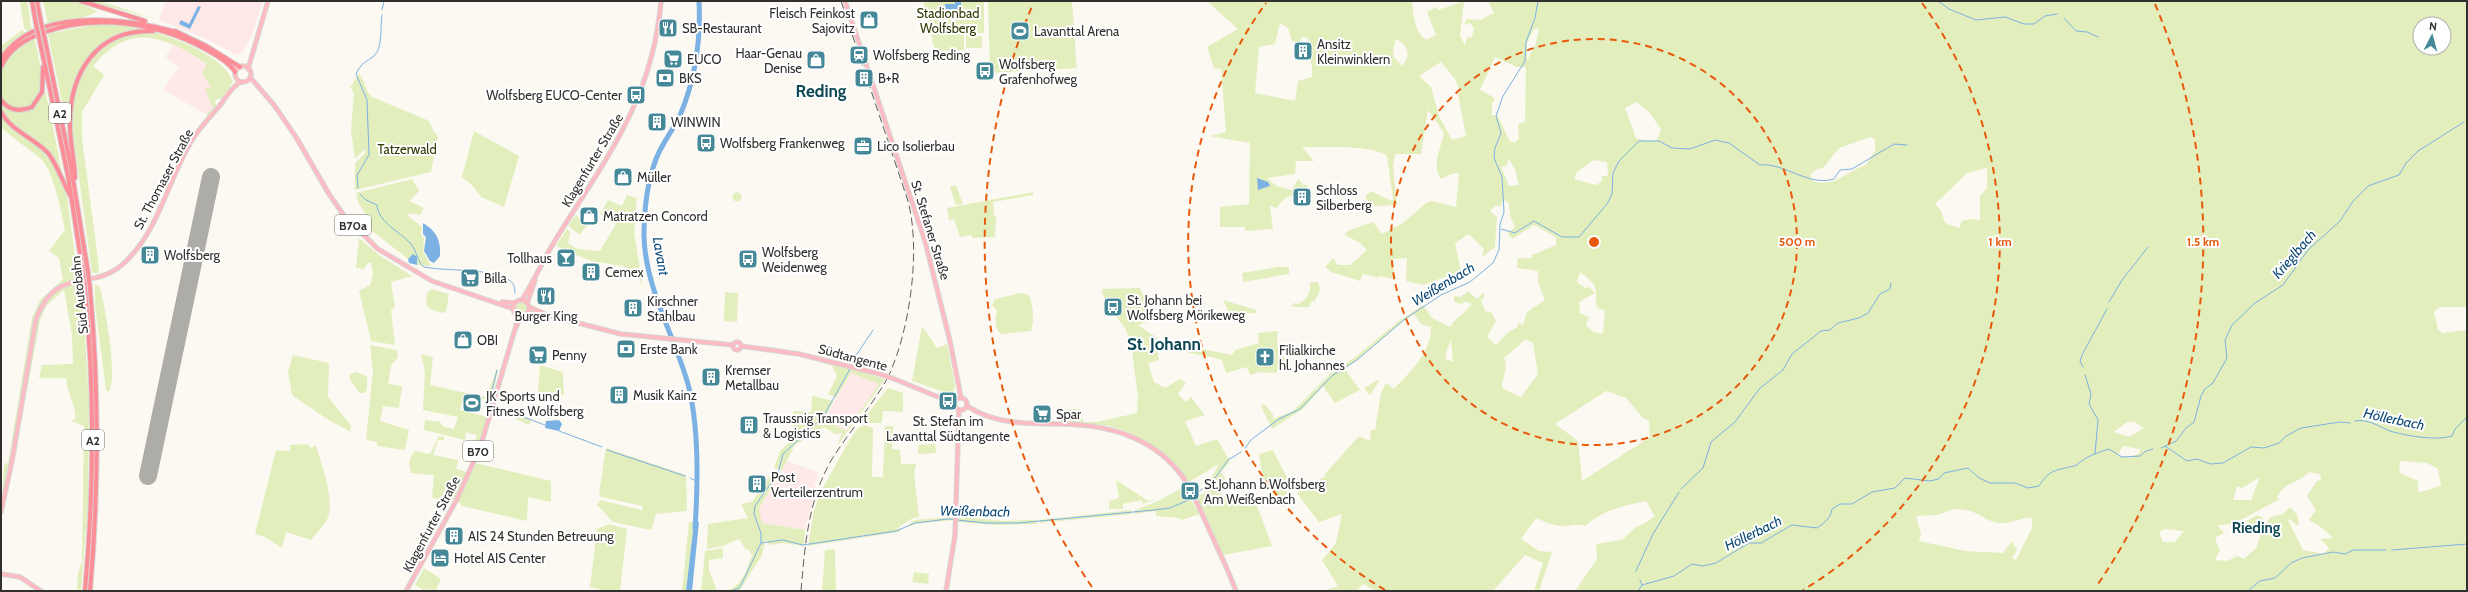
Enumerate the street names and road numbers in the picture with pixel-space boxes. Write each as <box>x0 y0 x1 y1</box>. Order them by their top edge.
road number: A2 <box>49 103 71 123</box>
street label: Klagenfurter Straße <box>558 110 626 210</box>
street label: St. Thomaser Straße <box>130 126 196 232</box>
street label: St. Stefaner Straße <box>908 178 954 282</box>
road number: B70a <box>335 215 371 235</box>
street label: Süd Autobahn <box>67 255 91 335</box>
street label: Südtangente <box>817 340 890 374</box>
road number: A2 <box>82 430 104 450</box>
road number: B70 <box>463 441 493 461</box>
street label: Klagenfurter Straße <box>399 473 463 575</box>

